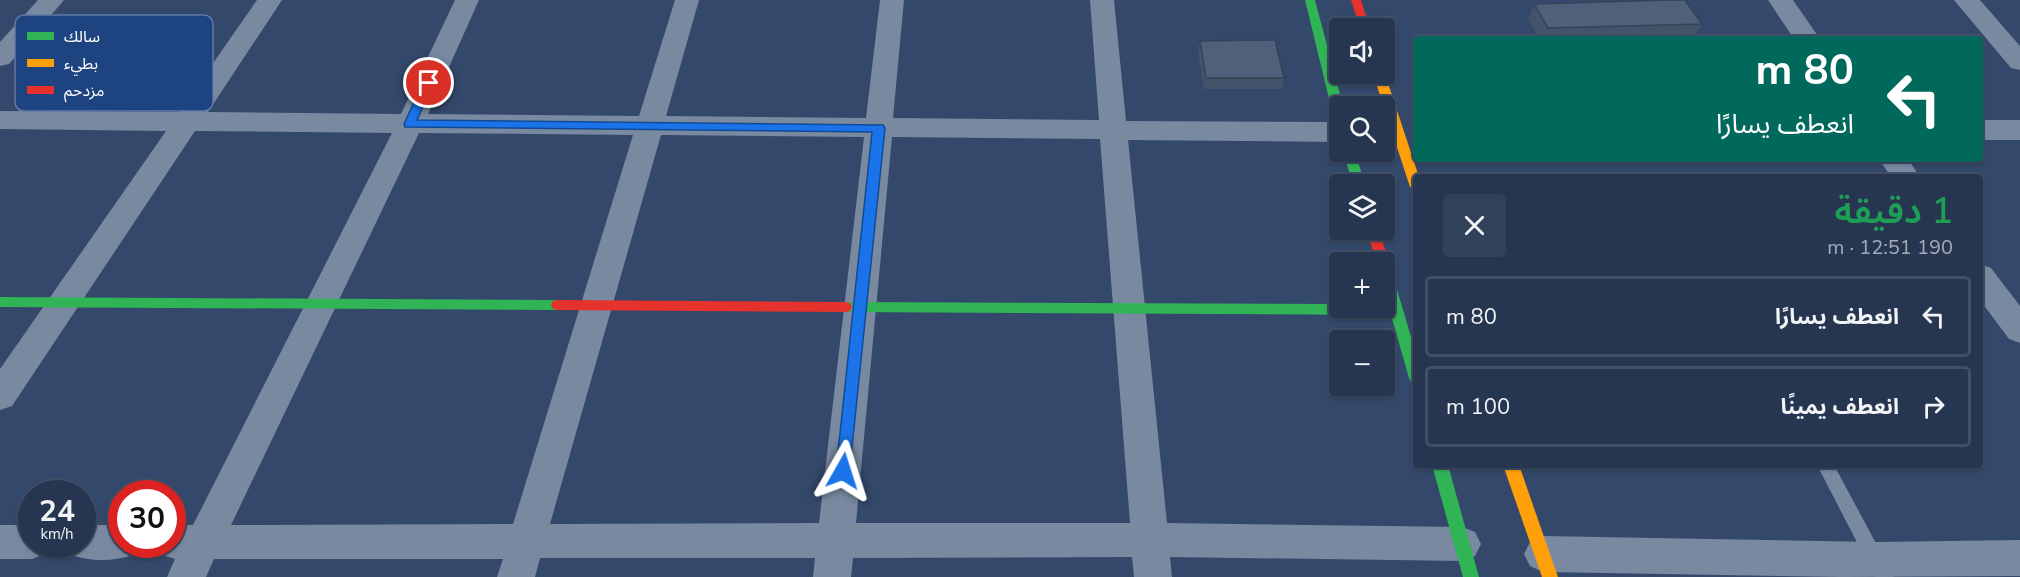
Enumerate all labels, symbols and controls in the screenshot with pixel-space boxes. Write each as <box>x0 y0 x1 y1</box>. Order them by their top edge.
legend <box>15 15 213 111</box>
map controls <box>1329 18 1395 396</box>
button: sound <box>1329 18 1395 84</box>
text: سالك <box>64 26 100 48</box>
text: 80 m <box>1755 42 1854 99</box>
text: بطيء <box>64 53 98 76</box>
pin <box>403 57 454 108</box>
icon: left <box>1875 60 1953 138</box>
icon: arrive <box>412 66 445 99</box>
text: مزدحم <box>64 80 104 103</box>
button: search <box>1329 96 1395 162</box>
text: انعطف يسارًا <box>1716 106 1854 143</box>
button: layers <box>1329 174 1395 240</box>
text: 1 دقيقة <box>1835 187 1953 236</box>
button: close <box>1443 194 1506 257</box>
text: 190 m · 12:51 <box>1827 234 1953 261</box>
button: + <box>1329 252 1395 318</box>
icon: left <box>1917 300 1950 333</box>
text: 80 m <box>1446 302 1497 332</box>
text: انعطف يسارًا <box>1775 302 1899 332</box>
button: − <box>1329 330 1395 396</box>
icon: right <box>1917 390 1950 423</box>
text: 100 m <box>1446 392 1510 422</box>
text: انعطف يمينًا <box>1781 392 1899 422</box>
position arrow <box>811 439 875 503</box>
speed limit sign: 30 <box>108 480 186 558</box>
text: 24 <box>39 491 75 532</box>
text: km/h <box>40 524 74 544</box>

